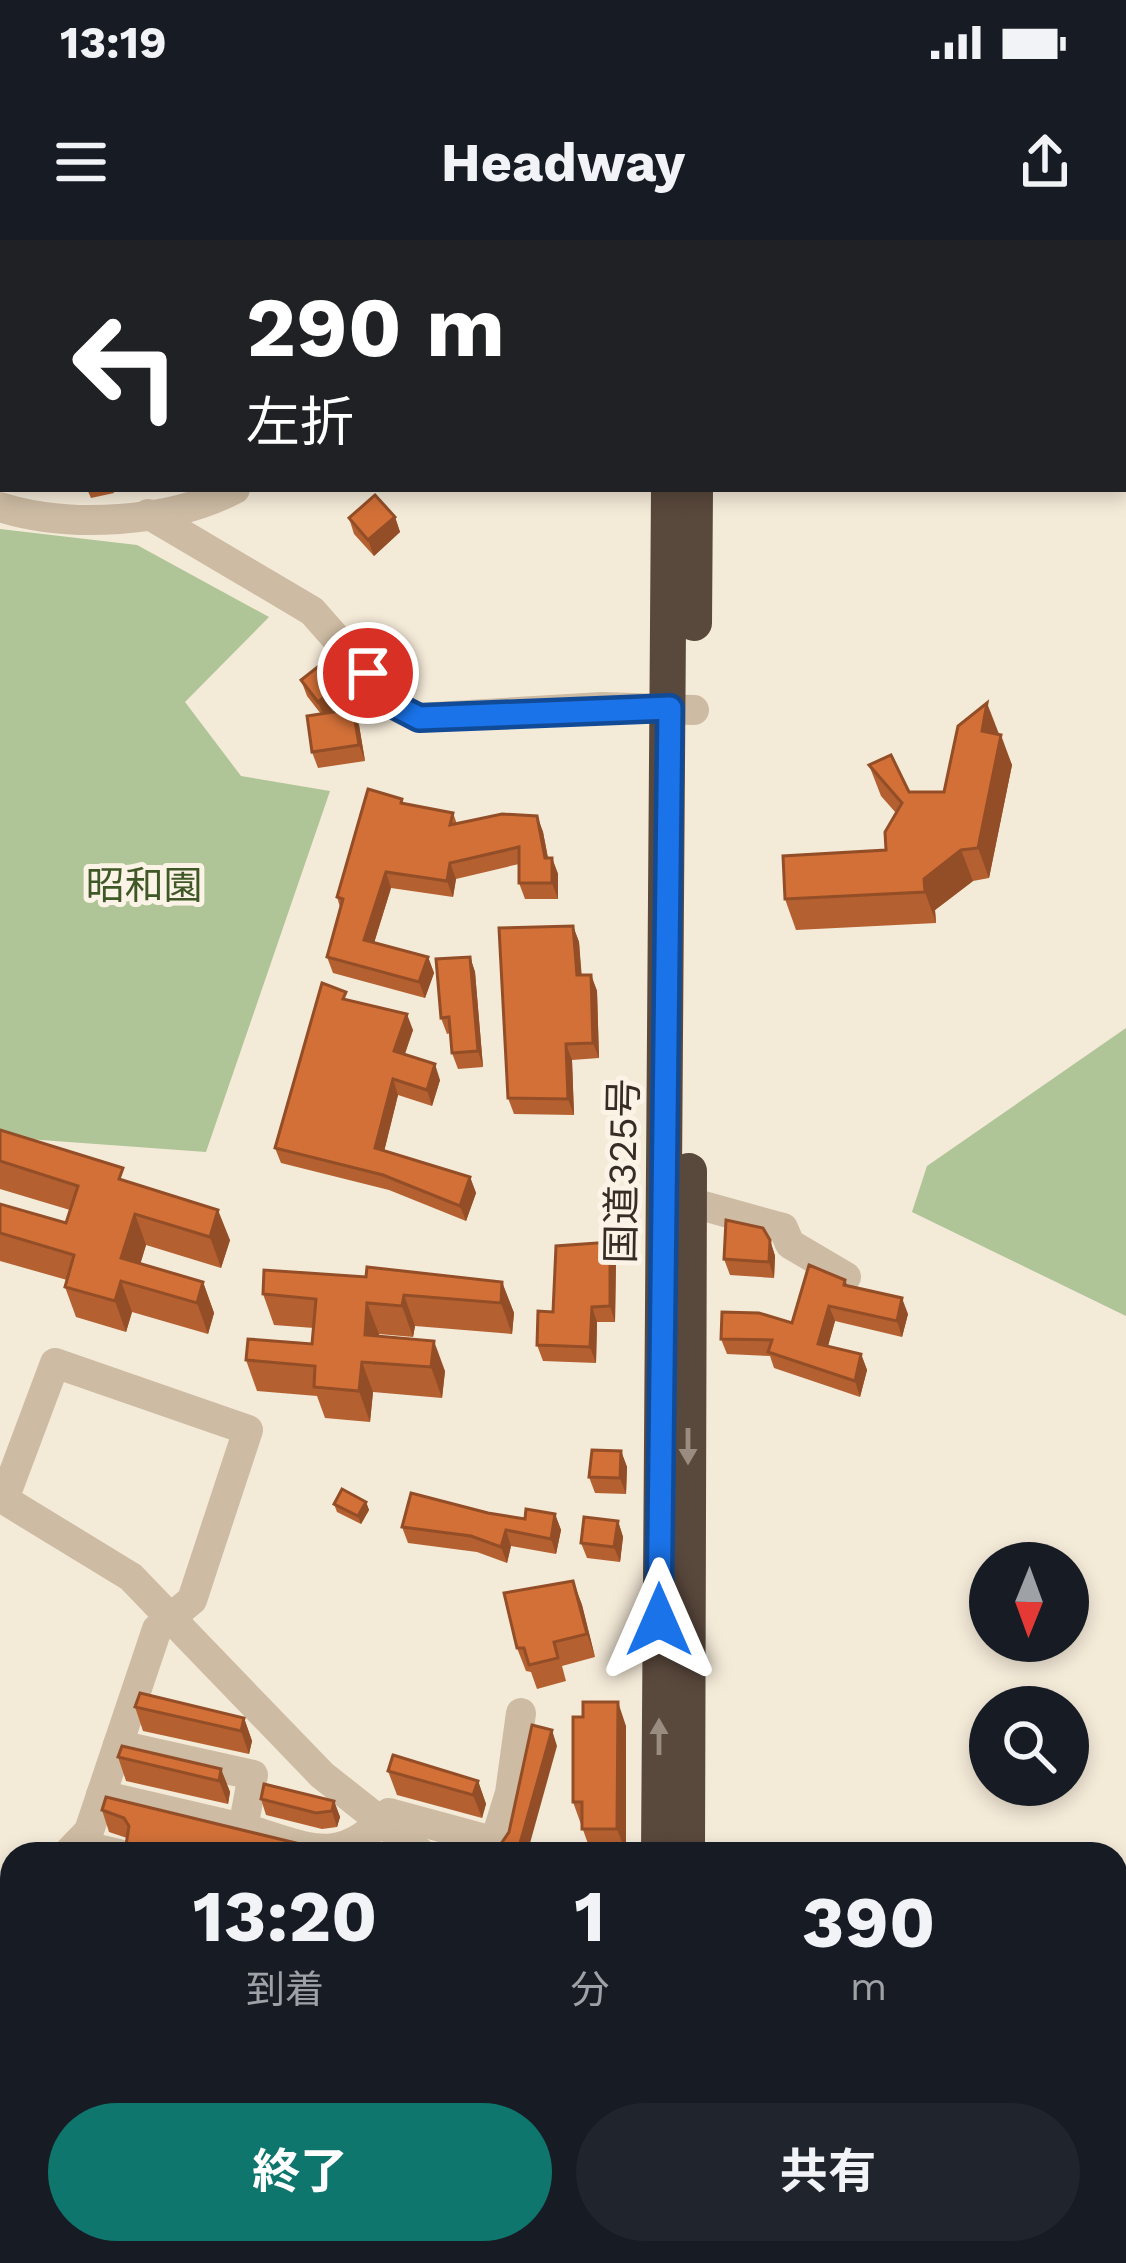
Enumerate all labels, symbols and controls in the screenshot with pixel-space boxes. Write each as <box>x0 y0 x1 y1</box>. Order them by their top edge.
text: 13:19 <box>60 16 167 69</box>
icon: menu <box>48 129 114 195</box>
icon: share <box>1012 129 1078 195</box>
text: Headway <box>441 131 685 194</box>
text: 290 m <box>246 278 505 376</box>
icon: left <box>48 288 204 444</box>
text: 左折 <box>246 391 354 454</box>
pin <box>317 622 419 724</box>
icon: arrive <box>335 640 401 706</box>
park label: 昭和園 <box>85 863 203 908</box>
street label: 国道325号 <box>598 1078 646 1264</box>
one-way arrow <box>678 1428 698 1466</box>
north arrow <box>969 1542 1089 1662</box>
map controls <box>969 1542 1089 1806</box>
position arrow <box>596 1557 722 1683</box>
button: search <box>969 1686 1089 1806</box>
one-way arrow <box>649 1717 669 1755</box>
text: 13:20 <box>193 1874 377 1958</box>
text: 1 <box>574 1874 605 1958</box>
text: 390 <box>802 1880 935 1964</box>
text: m <box>850 1964 887 2009</box>
text: 到着 <box>246 1967 324 2012</box>
text: 分 <box>570 1967 609 2012</box>
button: 終了 <box>48 2103 552 2241</box>
button: 共有 <box>576 2103 1080 2241</box>

